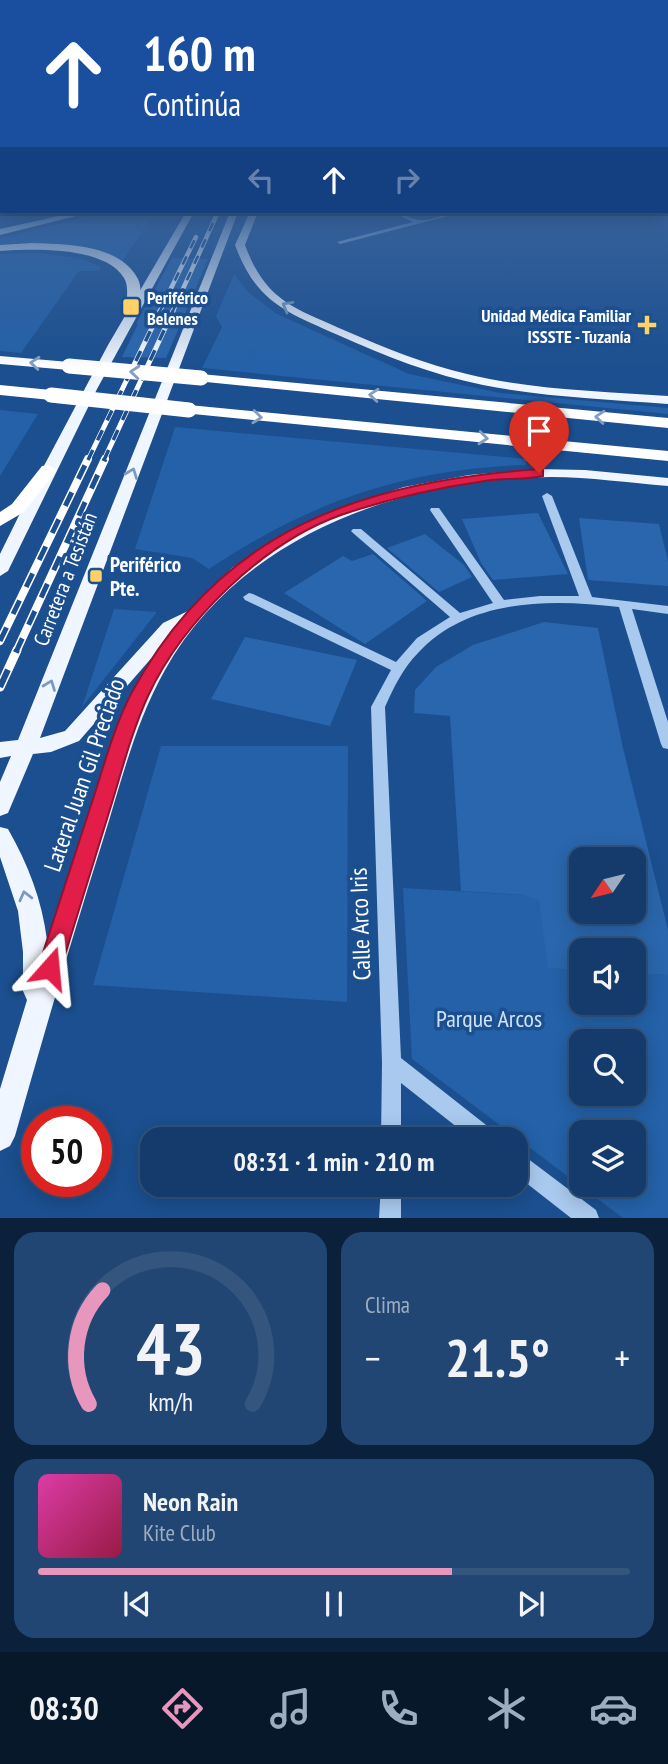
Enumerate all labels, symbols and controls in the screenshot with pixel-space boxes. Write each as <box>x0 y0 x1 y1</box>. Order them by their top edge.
text: 160 m <box>143 21 256 85</box>
icon: ahead <box>28 28 119 119</box>
text: Continúa <box>143 83 241 125</box>
icon: left <box>242 161 280 199</box>
icon: ahead <box>315 161 353 199</box>
icon: right <box>388 161 426 199</box>
place label: Periférico Belenes <box>147 286 208 330</box>
marker: Periférico Belenes <box>121 297 141 317</box>
one-way arrow <box>281 301 294 314</box>
place label: Unidad Médica Familiar ISSSTE - Tuzanía <box>481 304 632 348</box>
marker: Unidad Médica Familiar ISSSTE - Tuzanía <box>637 315 657 335</box>
one-way arrow <box>29 356 40 371</box>
one-way arrow <box>129 365 140 380</box>
one-way arrow <box>368 388 379 403</box>
pin <box>509 401 569 473</box>
one-way arrow <box>251 409 262 424</box>
one-way arrow <box>594 409 606 424</box>
icon: arrive <box>520 412 558 450</box>
one-way arrow <box>477 431 489 446</box>
one-way arrow <box>124 468 138 480</box>
street label: Carretera a Tesistán <box>27 508 103 650</box>
place label: Periférico Pte. <box>110 551 181 602</box>
marker: Periférico Pte. <box>88 568 104 584</box>
street label: Lateral Juan Gil Preciado <box>36 674 132 876</box>
one-way arrow <box>42 680 56 692</box>
north arrow <box>569 847 646 924</box>
map controls <box>569 847 646 1197</box>
street label: Calle Arco Iris <box>343 867 377 981</box>
one-way arrow <box>18 890 33 902</box>
position arrow <box>13 931 87 1005</box>
button: sound <box>569 938 646 1015</box>
park label: Parque Arcos <box>436 1003 542 1034</box>
button: search <box>569 1029 646 1106</box>
speed limit sign: 50 <box>21 1106 112 1197</box>
button: layers <box>569 1120 646 1197</box>
text: 08:31 · 1 min · 210 m <box>234 1145 434 1178</box>
text: Clima <box>365 1290 410 1319</box>
text: 43 <box>136 1301 205 1395</box>
text: 21.5° <box>445 1324 550 1391</box>
text: − <box>365 1333 381 1382</box>
text: + <box>614 1333 630 1382</box>
text: km/h <box>148 1386 193 1418</box>
text: Neon Rain <box>143 1485 238 1518</box>
text: Kite Club <box>143 1518 216 1547</box>
icon: previous <box>118 1585 156 1623</box>
icon: pause <box>315 1585 353 1623</box>
icon: next <box>512 1585 550 1623</box>
icon: directions <box>158 1684 207 1733</box>
icon: music <box>266 1684 315 1733</box>
icon: phone <box>374 1684 423 1733</box>
icon: climate <box>482 1684 531 1733</box>
icon: car <box>589 1684 638 1733</box>
text: 08:30 <box>29 1687 99 1729</box>

